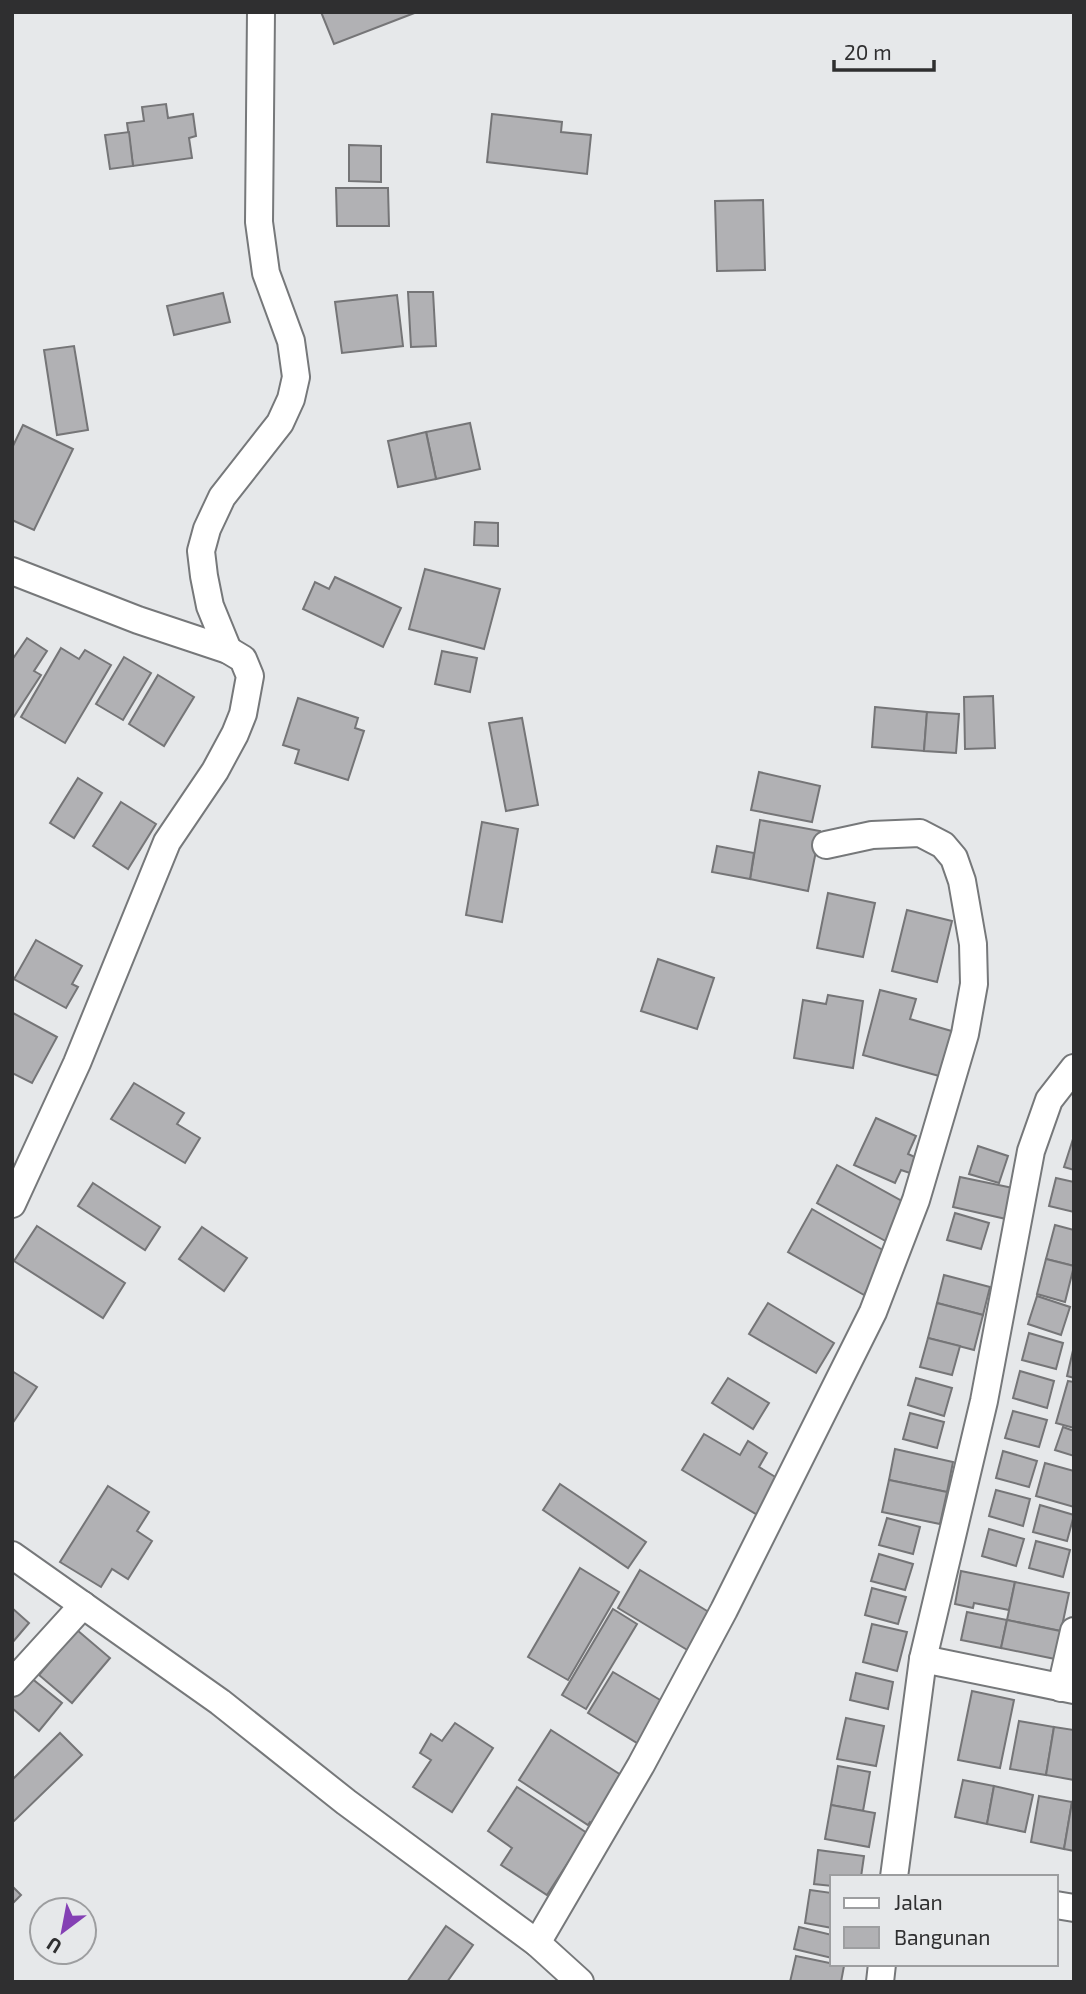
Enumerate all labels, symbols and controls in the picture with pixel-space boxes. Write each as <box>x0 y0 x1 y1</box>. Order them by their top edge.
scale bar <box>834 28 934 72</box>
text: 20 m <box>844 39 892 64</box>
legend <box>830 1875 1058 1966</box>
text: Jalan <box>894 1889 943 1914</box>
north arrow <box>28 1896 98 1966</box>
text: Bangunan <box>894 1924 990 1949</box>
text: U <box>42 1933 65 1959</box>

